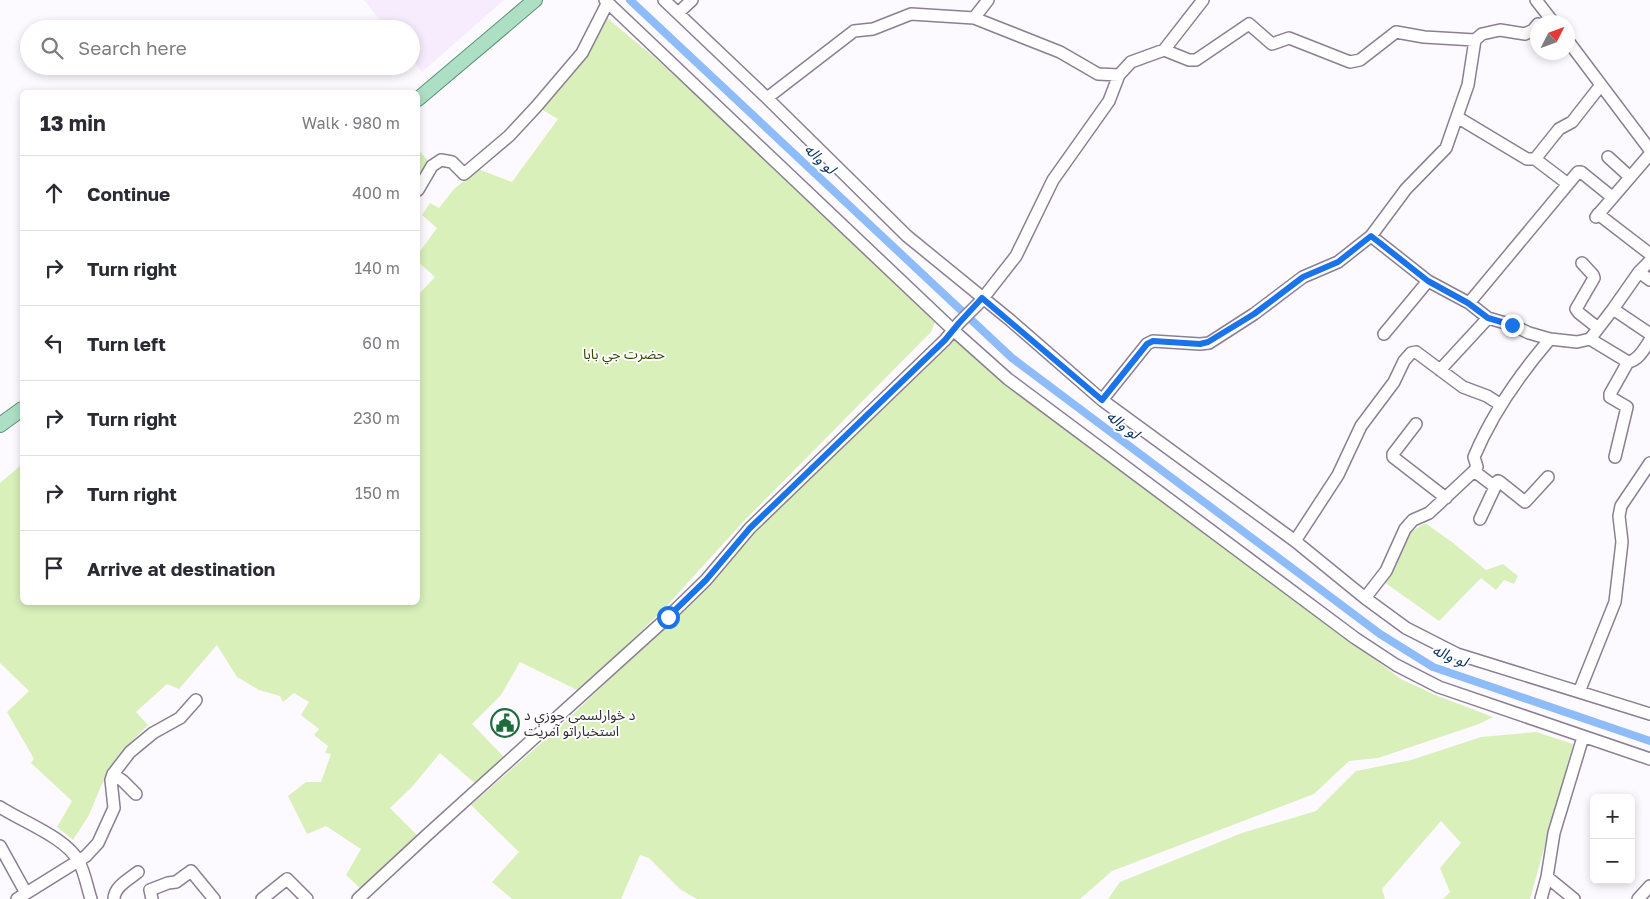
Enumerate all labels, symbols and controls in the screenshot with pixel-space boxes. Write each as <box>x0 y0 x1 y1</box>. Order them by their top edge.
north arrow <box>1530 15 1575 60</box>
search box <box>20 20 420 75</box>
icon: search <box>38 34 66 62</box>
text: Search here <box>78 36 187 59</box>
text: 13 min <box>40 110 106 136</box>
text: Walk · 980 m <box>302 113 400 133</box>
water label: لو واله <box>801 139 842 179</box>
icon: ahead <box>40 179 68 207</box>
text: Continue <box>87 182 170 205</box>
text: 400 m <box>352 183 400 203</box>
icon: right <box>40 254 68 282</box>
text: Turn right <box>87 257 177 280</box>
text: 140 m <box>354 258 400 278</box>
route end <box>1501 314 1524 337</box>
icon: left <box>40 329 68 357</box>
text: Turn left <box>87 332 166 355</box>
text: 60 m <box>362 333 400 353</box>
park label: حضرت جي بابا <box>583 345 665 365</box>
icon: right <box>40 404 68 432</box>
water label: لو واله <box>1103 406 1145 444</box>
text: Turn right <box>87 407 177 430</box>
text: 230 m <box>353 408 400 428</box>
icon: right <box>40 479 68 507</box>
text: Turn right <box>87 482 177 505</box>
text: 150 m <box>355 483 400 503</box>
icon: arrive <box>40 554 68 582</box>
text: Arrive at destination <box>87 557 275 580</box>
route start <box>657 606 680 629</box>
water label: لو واله <box>1430 640 1472 672</box>
place label: د څوارلسمی حوزې د استخباراتو آمريت <box>524 706 636 740</box>
public building icon: د څوارلسمی حوزې د استخباراتو آمريت <box>490 708 520 738</box>
map controls <box>1590 794 1635 884</box>
button: + <box>1590 794 1635 839</box>
button: − <box>1590 839 1635 884</box>

